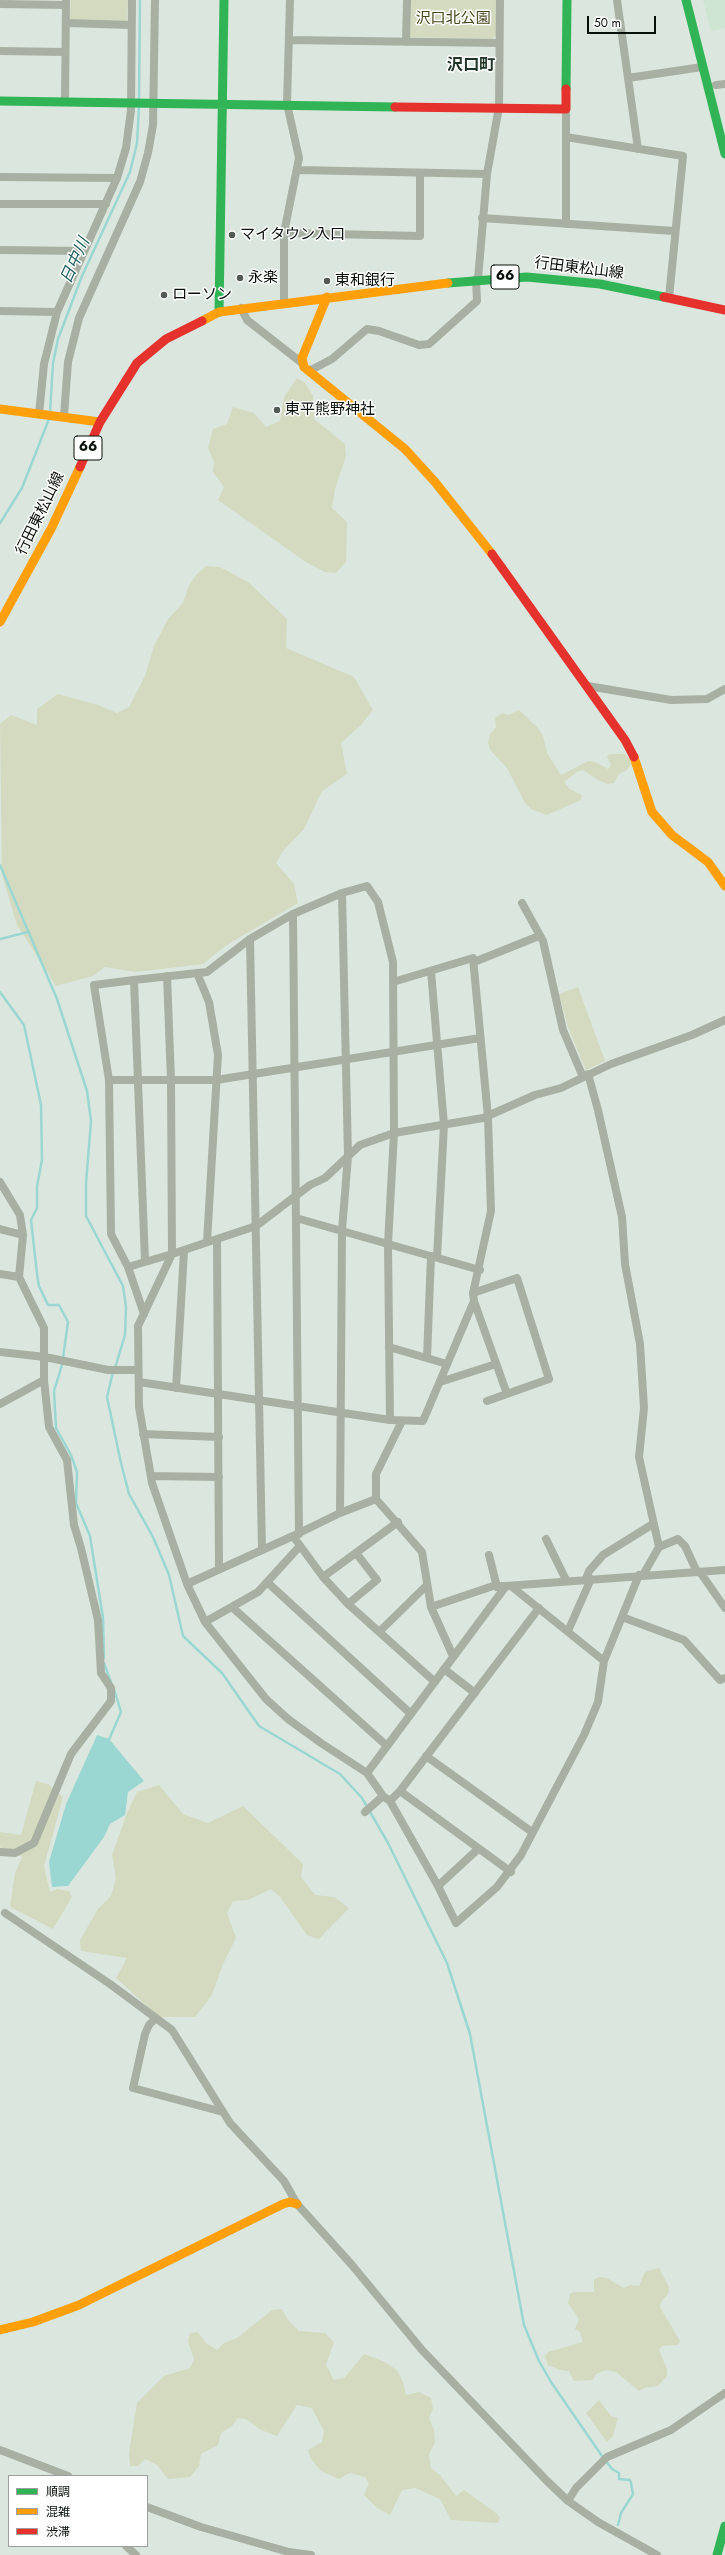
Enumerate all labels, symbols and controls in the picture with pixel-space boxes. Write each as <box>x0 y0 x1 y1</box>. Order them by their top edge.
scale bar <box>589 8 658 34</box>
park label: 沢口北公園 <box>416 10 490 28</box>
text: 50 m <box>594 14 621 32</box>
district label: 沢口町 <box>447 56 495 76</box>
place label: マイタウン入口 <box>240 226 345 244</box>
marker: マイタウン入口 <box>227 230 237 240</box>
water label: 日中川 <box>57 235 95 287</box>
street label: 行田東松山線 <box>533 255 625 283</box>
road number: 66 <box>491 265 519 289</box>
place label: 永楽 <box>248 269 278 287</box>
place label: 東和銀行 <box>335 272 395 290</box>
marker: 永楽 <box>235 273 245 283</box>
marker: 東和銀行 <box>322 276 332 286</box>
place label: ローソン <box>172 286 232 304</box>
marker: ローソン <box>159 290 169 300</box>
place label: 東平熊野神社 <box>285 401 375 419</box>
marker: 東平熊野神社 <box>272 405 282 415</box>
road number: 66 <box>74 436 102 460</box>
street label: 行田東松山線 <box>13 470 69 558</box>
legend <box>8 2475 148 2547</box>
text: 順調 <box>46 2483 70 2501</box>
text: 混雑 <box>46 2503 70 2521</box>
text: 渋滞 <box>46 2523 70 2541</box>

